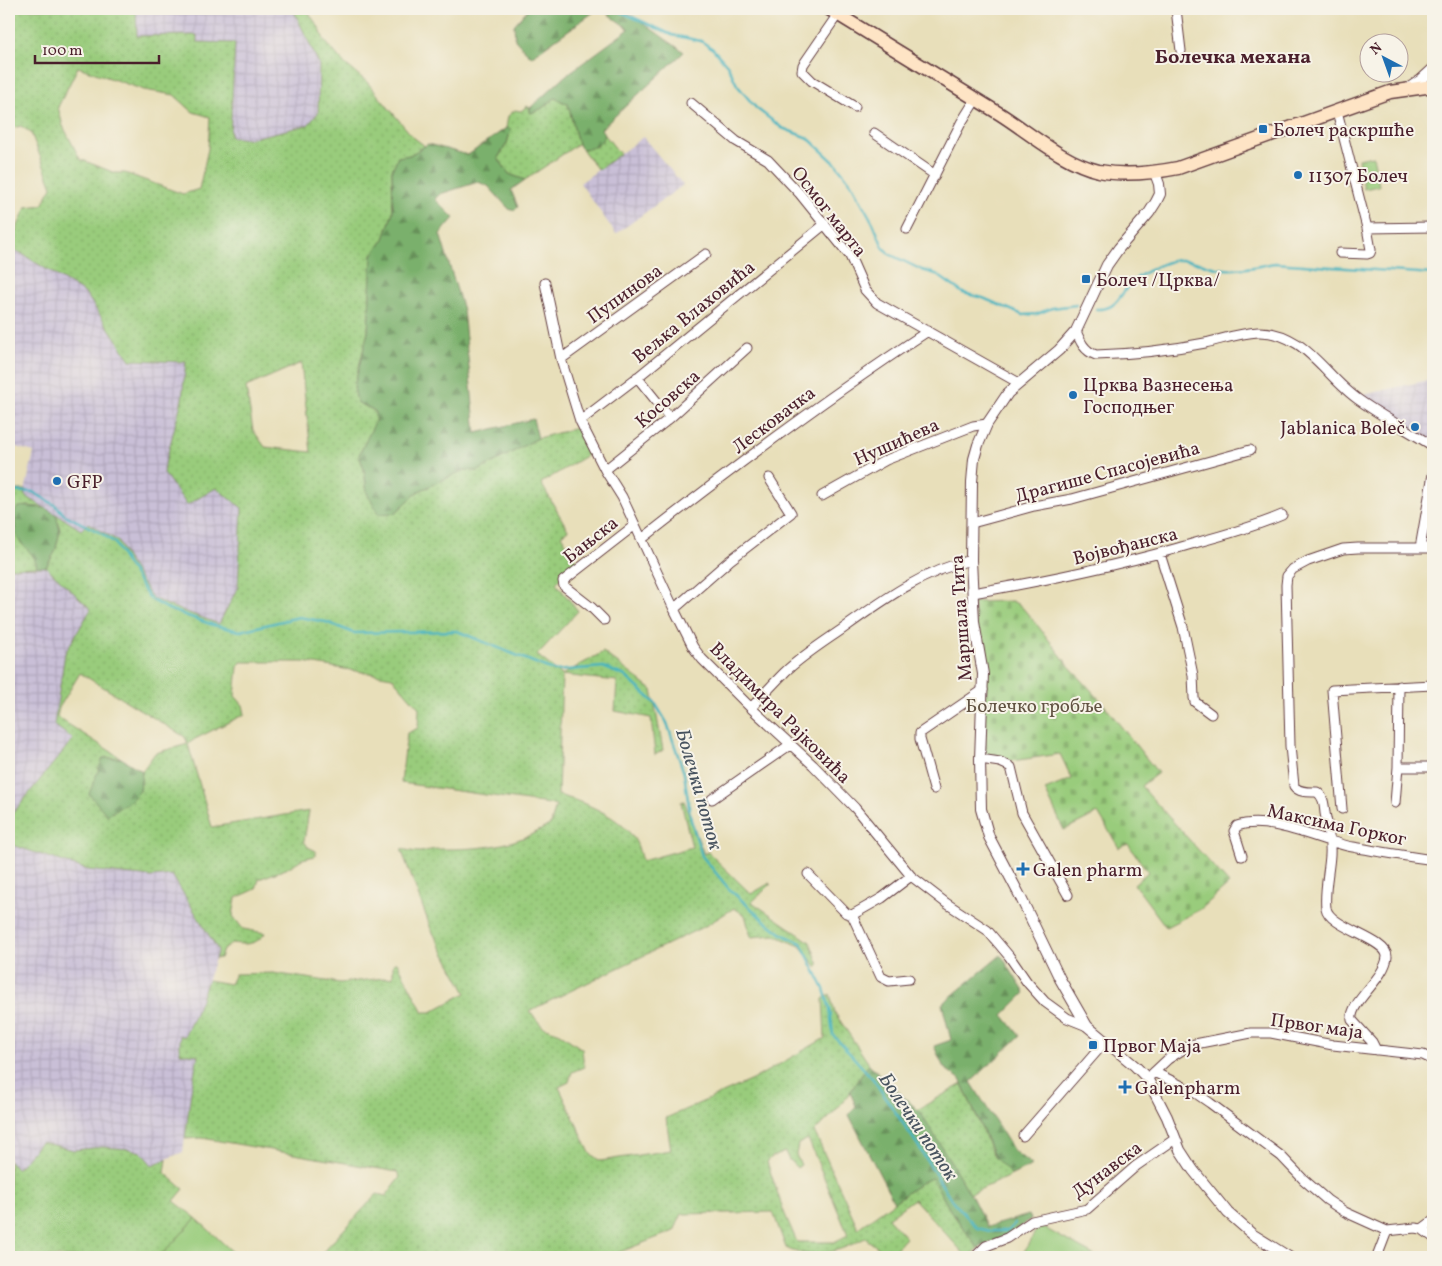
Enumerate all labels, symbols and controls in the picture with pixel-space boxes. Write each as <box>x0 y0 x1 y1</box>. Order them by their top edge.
scale bar <box>35 32 159 64</box>
north arrow <box>1360 32 1410 82</box>
text: N <box>1366 39 1387 60</box>
text: 100 m <box>42 41 82 62</box>
district label: Болечка механа <box>1155 44 1311 72</box>
place label: Болеч раскршће <box>1273 118 1414 144</box>
marker: Болеч раскршће <box>1257 123 1269 135</box>
street label: Осмог марта <box>785 161 872 263</box>
place label: 11307 Болеч <box>1308 164 1408 190</box>
marker: 11307 Болеч <box>1292 169 1304 181</box>
street label: Вељка Влаховића <box>627 255 761 370</box>
street label: Пупинова <box>582 258 668 331</box>
place label: Болеч /Црква/ <box>1096 268 1220 294</box>
marker: Болеч /Црква/ <box>1080 273 1092 285</box>
street label: Косовска <box>630 364 706 435</box>
place label: Црква Вазнесења Господњег <box>1083 373 1234 421</box>
street label: Лесковачка <box>727 381 821 461</box>
marker: Црква Вазнесења Господњег <box>1067 389 1079 401</box>
street label: Нушићева <box>850 412 944 473</box>
place label: Jablanica Boleč <box>1280 416 1405 442</box>
marker: Jablanica Boleč <box>1409 421 1421 433</box>
street label: Драгише Спасојевића <box>1012 436 1203 510</box>
place label: GFP <box>67 470 103 496</box>
marker: GFP <box>51 475 63 487</box>
street label: Бањска <box>558 511 624 570</box>
street label: Војвођанска <box>1070 521 1181 572</box>
street label: Маршала Тита <box>945 554 979 682</box>
street label: Владимира Рајковића <box>703 637 856 790</box>
park label: Болечко гробље <box>966 694 1102 720</box>
water label: Болечки поток <box>667 726 729 854</box>
street label: Максима Горког <box>1264 798 1409 854</box>
place label: Galen pharm <box>1033 858 1143 884</box>
marker: Galen pharm <box>1017 863 1029 875</box>
street label: Првог маја <box>1269 1008 1365 1046</box>
place label: Првог Маја <box>1103 1034 1201 1060</box>
marker: Првог Маја <box>1087 1039 1099 1051</box>
water label: Болечки поток <box>871 1068 964 1187</box>
place label: Galenpharm <box>1135 1076 1241 1102</box>
marker: Galenpharm <box>1119 1081 1131 1093</box>
street label: Дунавска <box>1067 1135 1148 1206</box>

